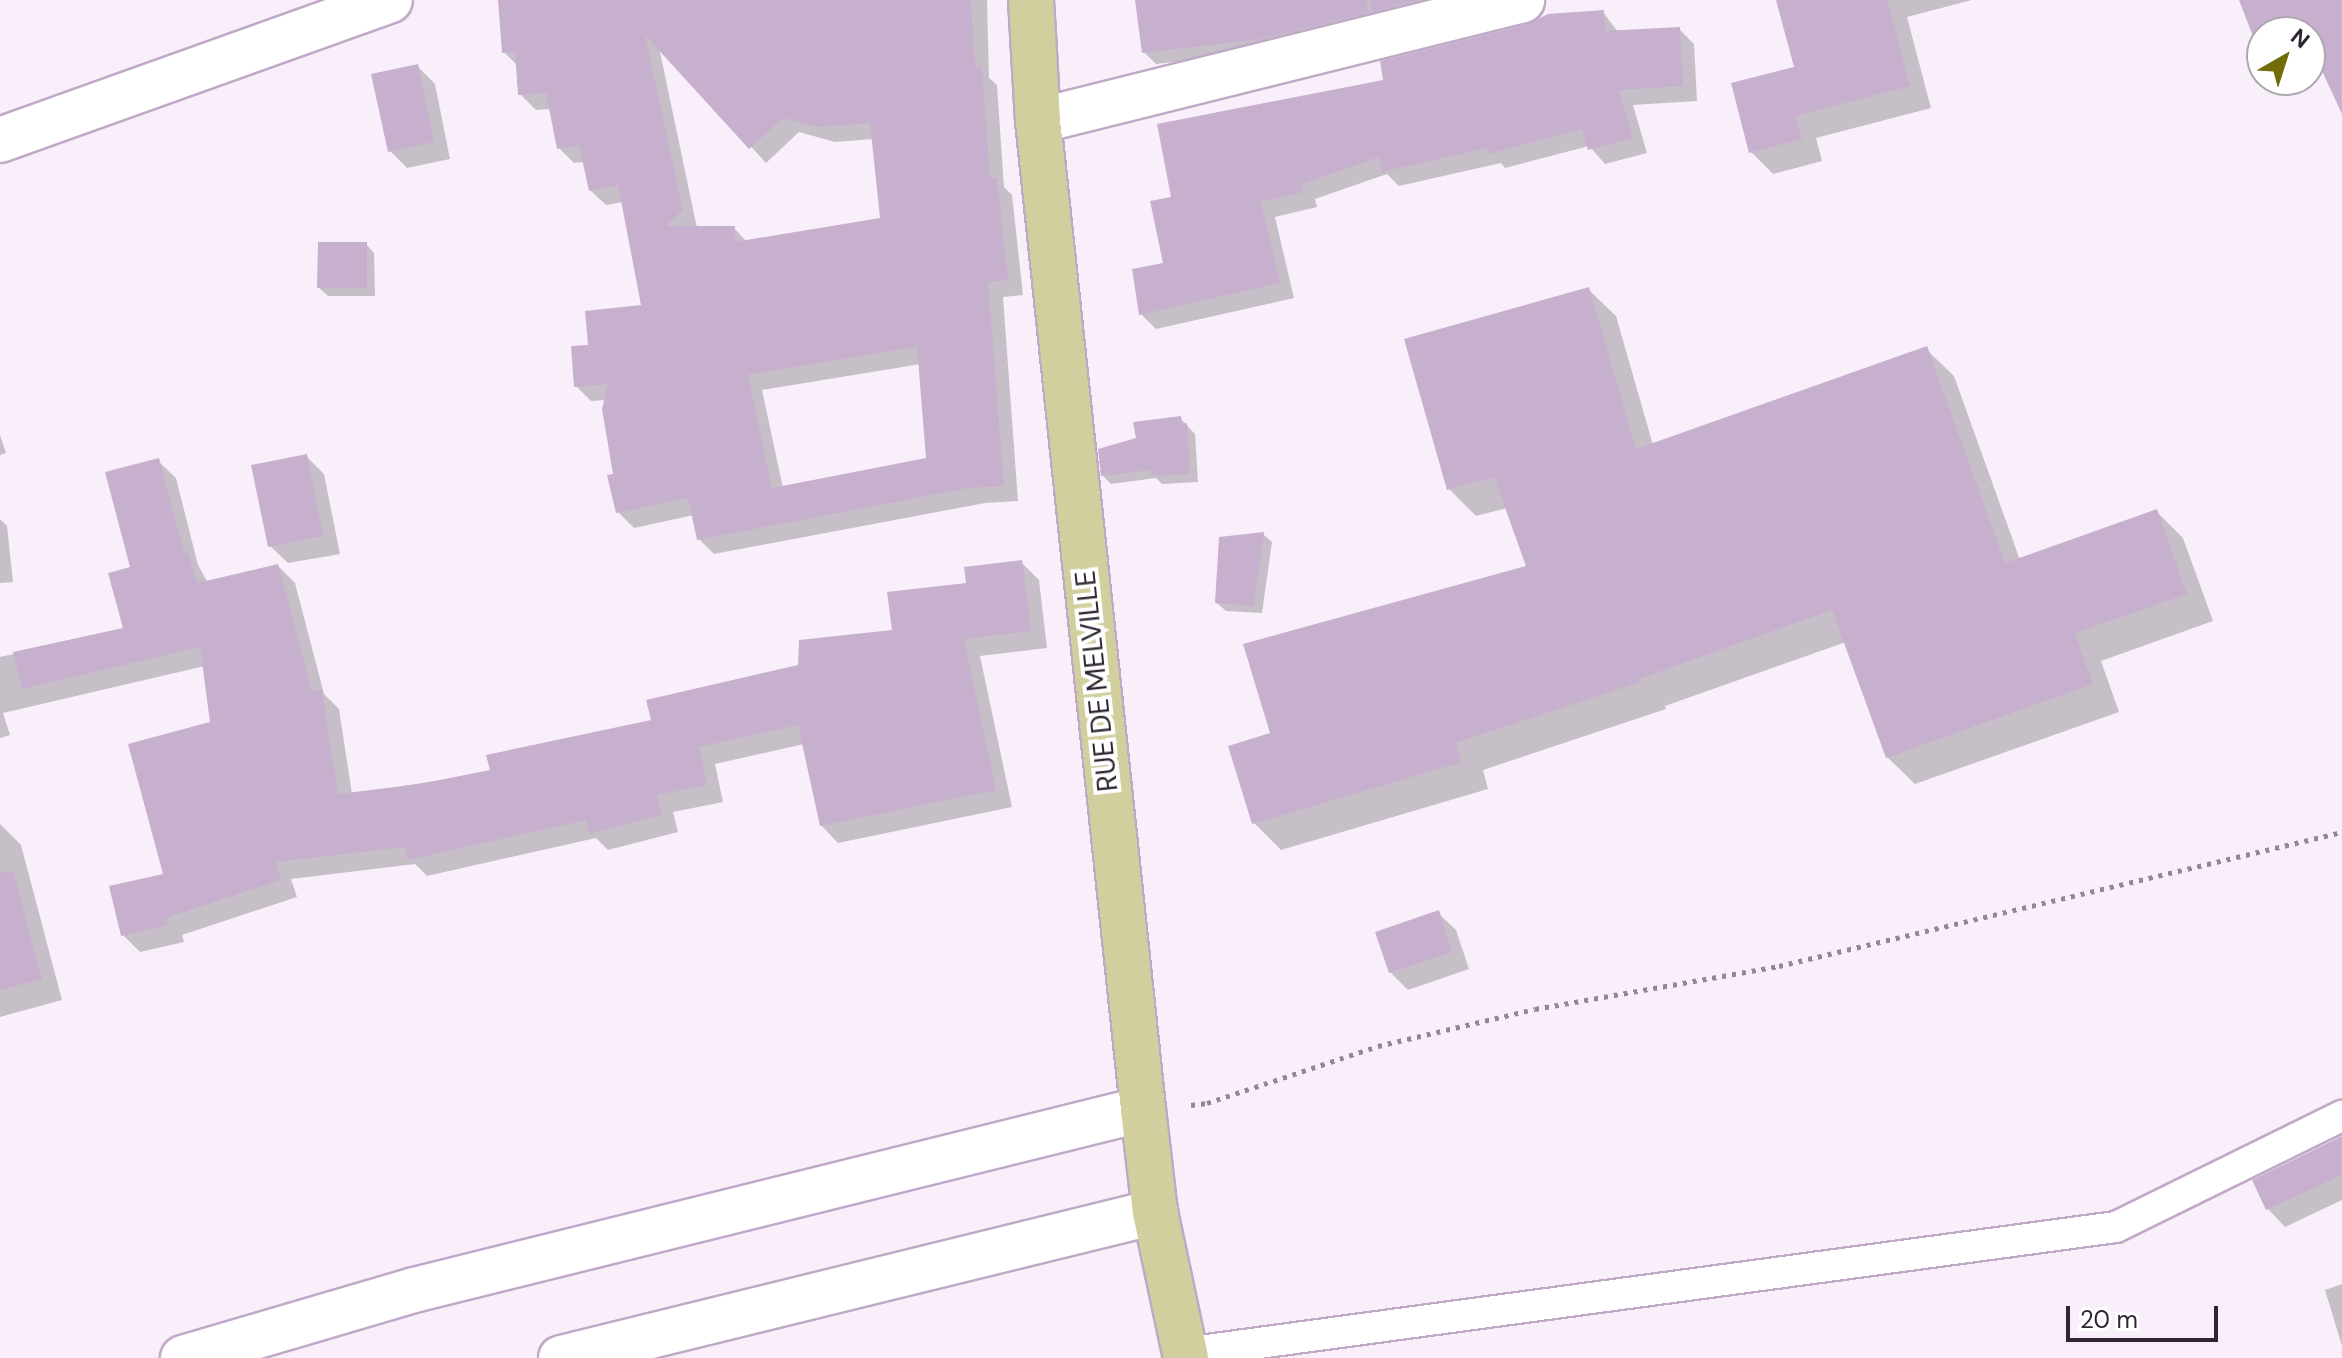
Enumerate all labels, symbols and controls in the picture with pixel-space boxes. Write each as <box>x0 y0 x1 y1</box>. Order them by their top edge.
north arrow <box>2246 16 2326 96</box>
text: N <box>2285 22 2316 55</box>
street label: RUE DE MELVILLE <box>1069 569 1125 793</box>
scale bar <box>2070 1290 2222 1340</box>
text: 20 m <box>2080 1304 2138 1335</box>

